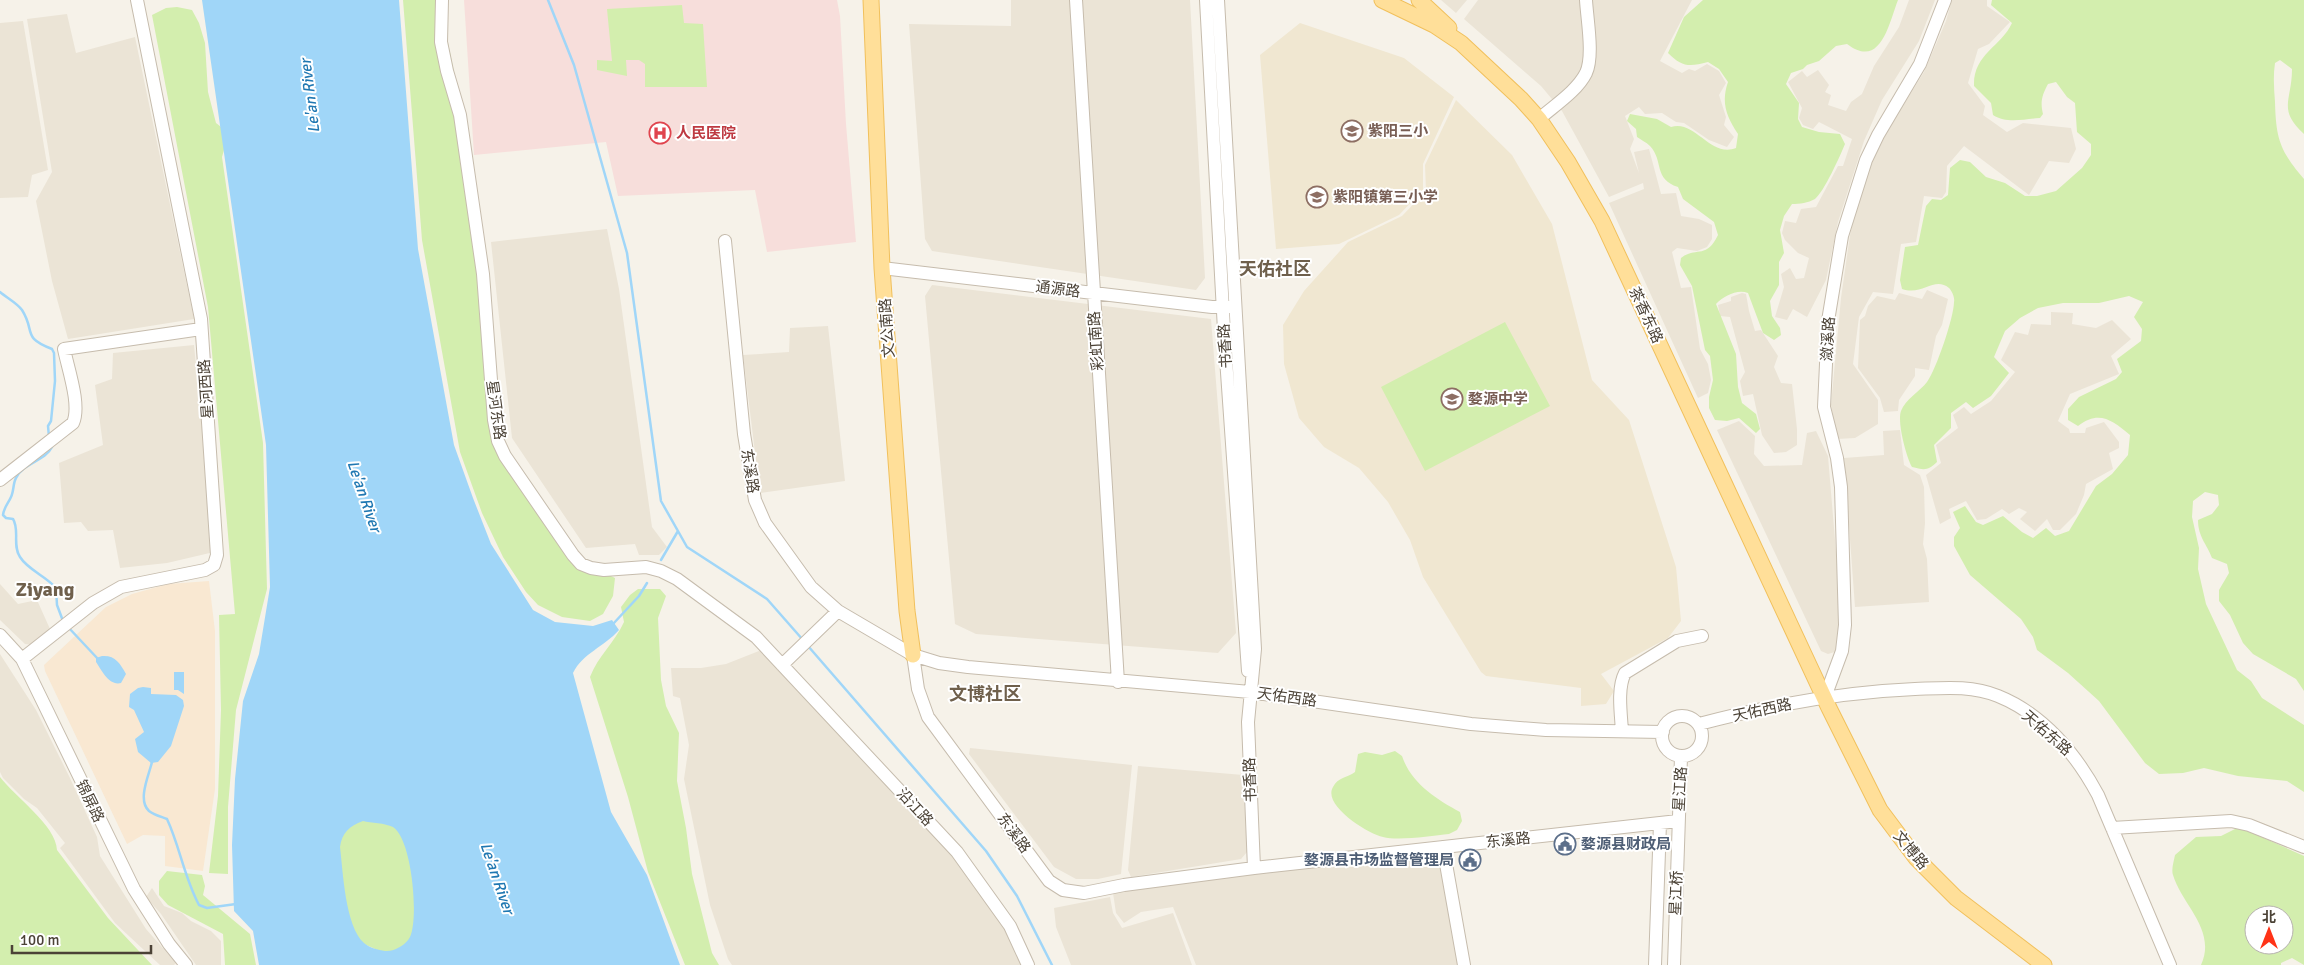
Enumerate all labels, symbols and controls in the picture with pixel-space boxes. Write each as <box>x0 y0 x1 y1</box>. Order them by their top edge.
water label: Le'an River <box>295 56 324 134</box>
school or university icon: 紫阳三小 <box>1340 119 1364 143</box>
hospital icon: 人民医院 <box>648 121 672 145</box>
place label: 紫阳三小 <box>1368 122 1429 140</box>
place label: 人民医院 <box>676 124 736 142</box>
school or university icon: 紫阳镇第三小学 <box>1305 185 1329 209</box>
place label: 紫阳镇第三小学 <box>1333 188 1438 206</box>
district label: 天佑社区 <box>1239 258 1311 280</box>
street label: 通源路 <box>1035 277 1081 301</box>
street label: 茶香东路 <box>1625 284 1667 346</box>
street label: 文公南路 <box>876 297 898 359</box>
street label: 彩虹南路 <box>1085 310 1107 372</box>
street label: 潋溪路 <box>1818 316 1838 362</box>
street label: 书香路 <box>1215 323 1235 369</box>
street label: 星河西路 <box>195 358 217 420</box>
street label: 星河东路 <box>483 379 509 441</box>
school or university icon: 婺源中学 <box>1440 387 1464 411</box>
place label: 婺源中学 <box>1468 390 1528 408</box>
street label: 东溪路 <box>738 447 762 495</box>
water label: Le'an River <box>342 458 386 537</box>
district label: Ziyang <box>15 577 75 602</box>
district label: 文博社区 <box>949 683 1021 705</box>
street label: 天佑西路 <box>1256 684 1318 710</box>
street label: 天佑西路 <box>1731 695 1793 725</box>
street label: 天佑东路 <box>2018 707 2076 759</box>
street label: 书香路 <box>1240 757 1260 803</box>
street label: 星江路 <box>1670 766 1690 812</box>
street label: 锦屏路 <box>72 777 108 825</box>
street label: 沿江路 <box>893 784 937 830</box>
street label: 东溪路 <box>993 810 1035 856</box>
street label: 文博路 <box>1890 827 1932 873</box>
street label: 东溪路 <box>1485 829 1531 851</box>
public building icon: 婺源县财政局 <box>1553 832 1577 856</box>
place label: 婺源县财政局 <box>1581 835 1671 853</box>
water label: Le'an River <box>475 840 519 919</box>
public building icon: 婺源县市场监督管理局 <box>1458 848 1482 872</box>
place label: 婺源县市场监督管理局 <box>1304 851 1454 869</box>
street label: 星江桥 <box>1666 870 1686 916</box>
north arrow <box>2244 905 2294 955</box>
text: 北 <box>2262 909 2276 926</box>
scale bar <box>12 922 151 954</box>
text: 100 m <box>20 931 60 949</box>

